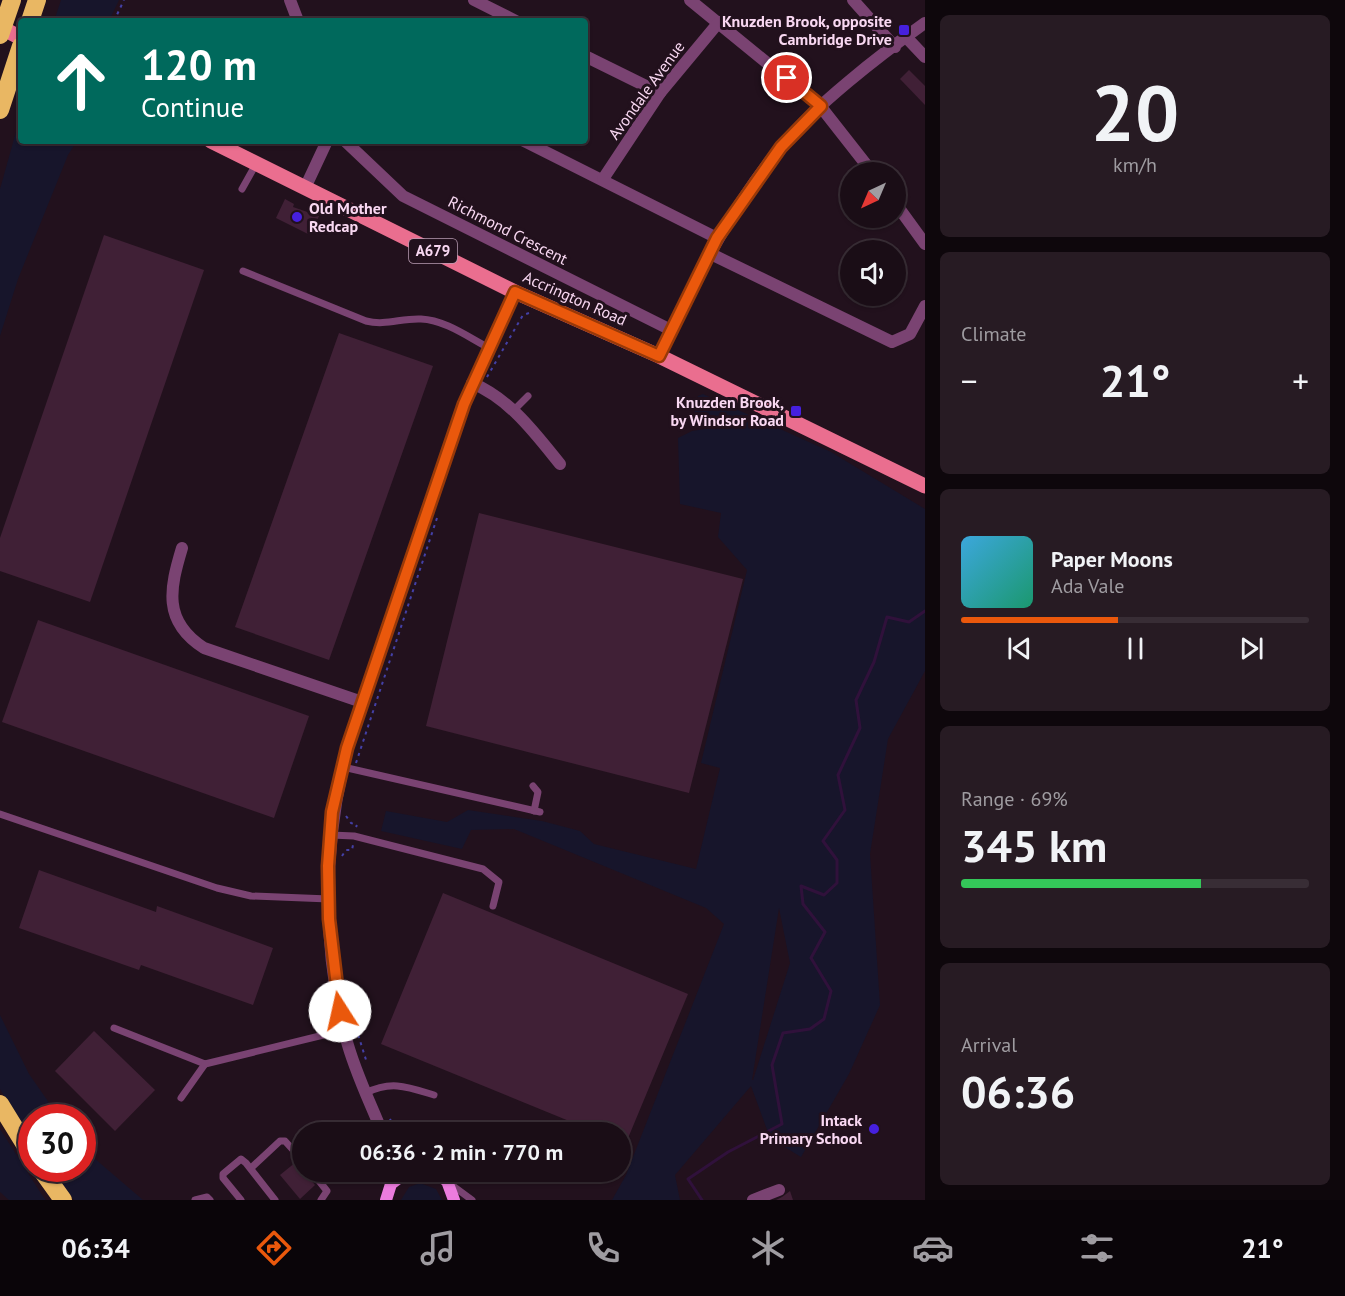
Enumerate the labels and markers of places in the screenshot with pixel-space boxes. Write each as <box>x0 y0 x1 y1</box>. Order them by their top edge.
place label: Knuzden Brook, opposite Cambridge Drive <box>722 11 892 49</box>
marker: Knuzden Brook, opposite Cambridge Drive <box>897 23 911 37</box>
pin <box>761 52 812 103</box>
place label: Old Mother Redcap <box>309 198 387 236</box>
marker: Old Mother Redcap <box>290 210 304 224</box>
place label: Knuzden Brook, by Windsor Road <box>670 392 784 430</box>
marker: Knuzden Brook, by Windsor Road <box>789 404 803 418</box>
place label: Intack Primary School <box>760 1110 862 1148</box>
marker: Intack Primary School <box>867 1122 881 1136</box>

